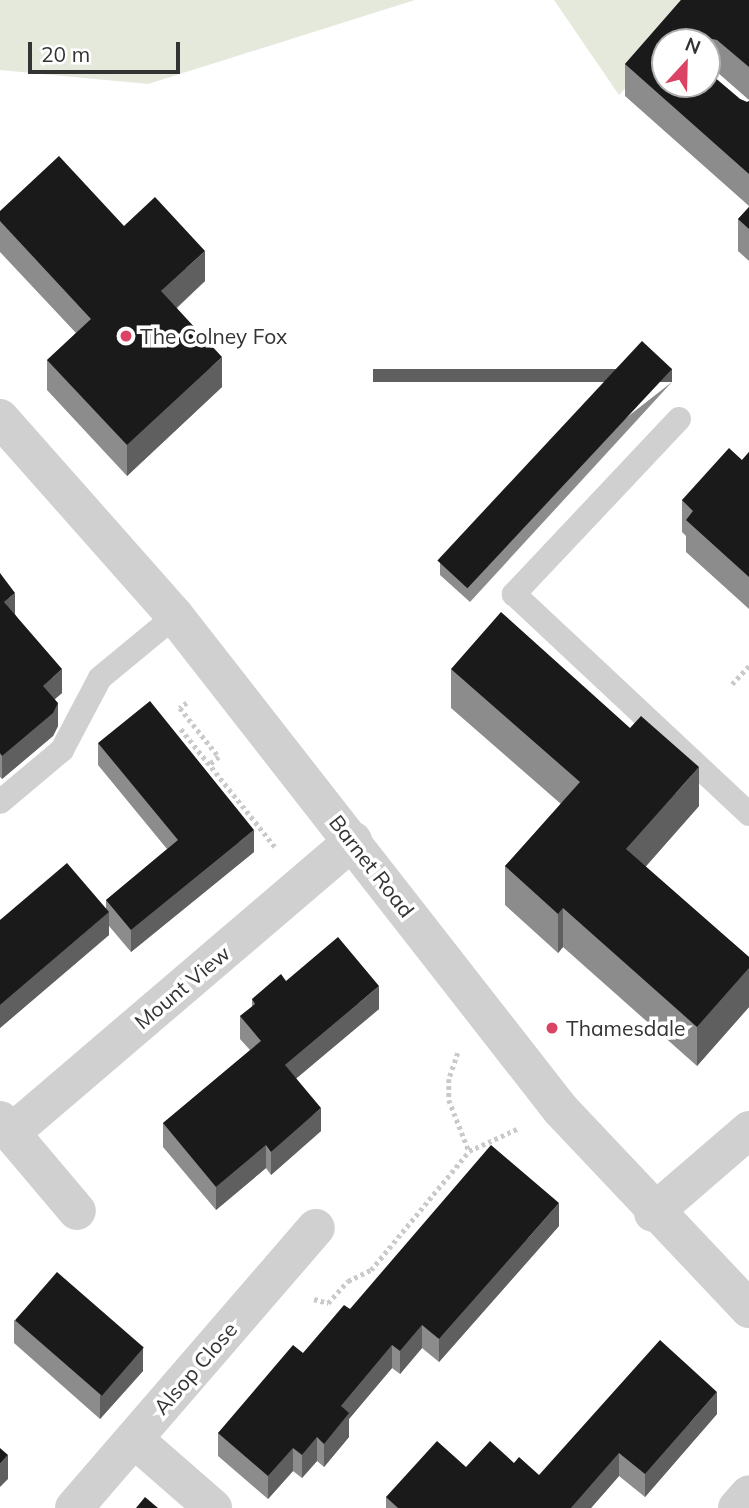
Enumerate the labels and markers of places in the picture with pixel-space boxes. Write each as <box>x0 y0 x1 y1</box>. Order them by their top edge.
place label: The Colney Fox <box>140 323 287 349</box>
marker: The Colney Fox <box>118 328 134 344</box>
place label: Thamesdale <box>566 1015 685 1041</box>
marker: Thamesdale <box>544 1020 560 1036</box>

